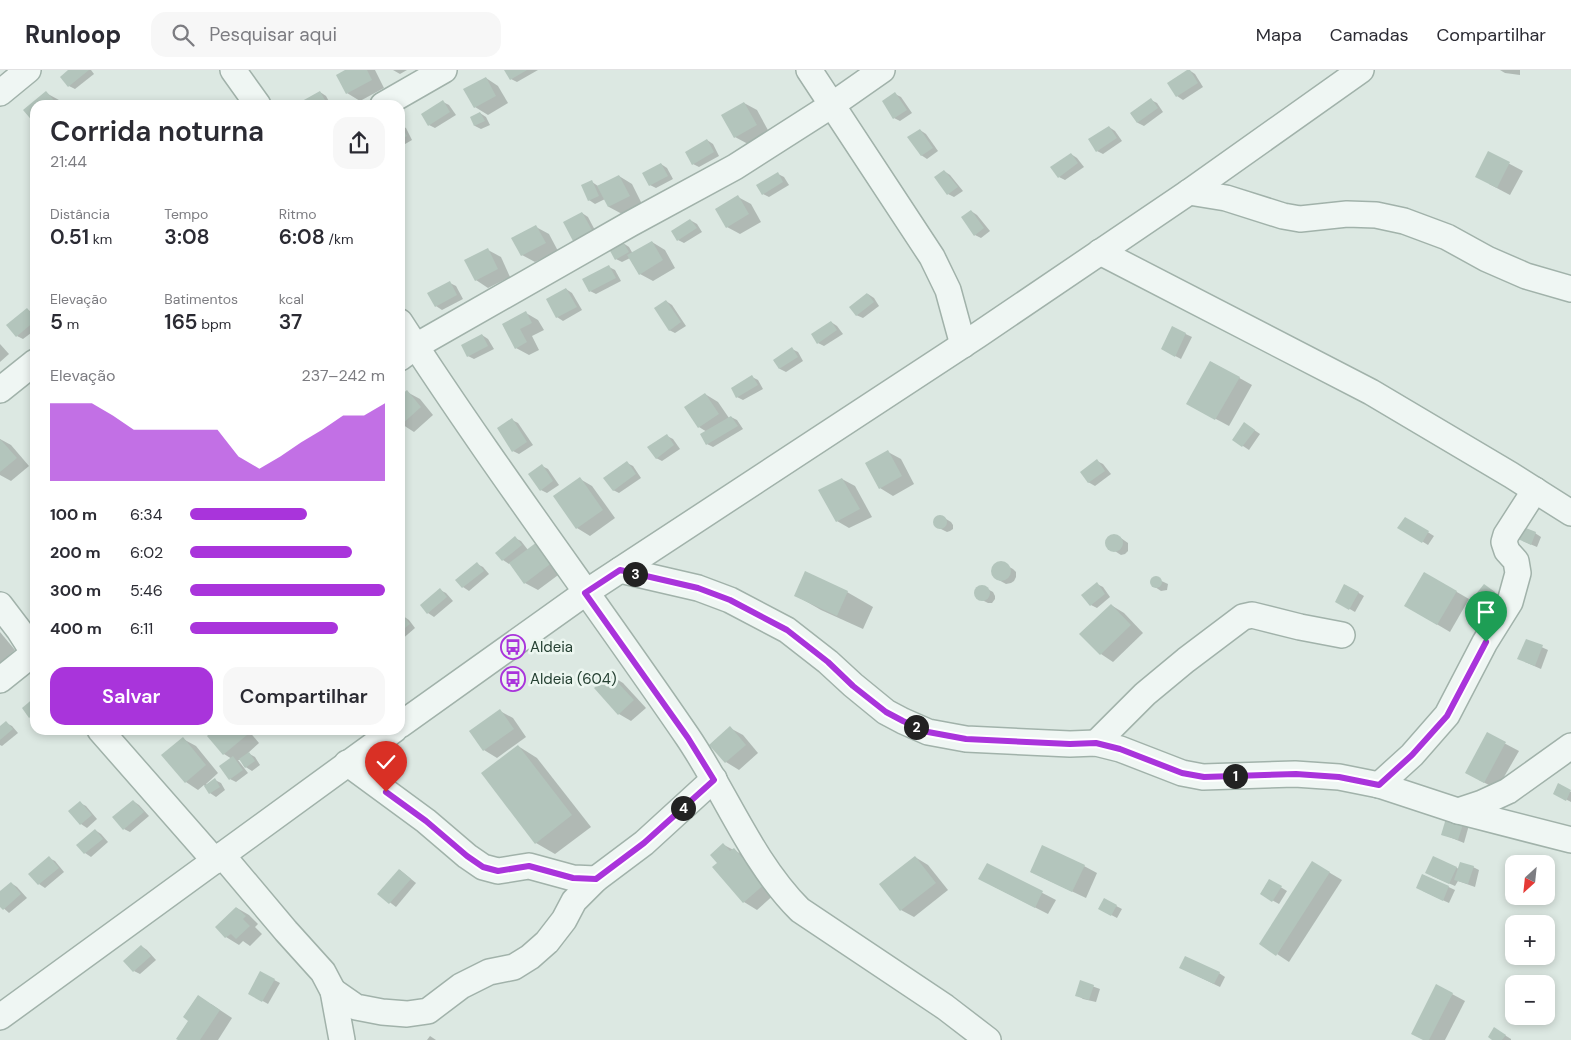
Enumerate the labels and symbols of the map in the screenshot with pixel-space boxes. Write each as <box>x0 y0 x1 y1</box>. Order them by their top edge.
pin: 3 <box>622 562 648 586</box>
pin <box>1465 591 1507 642</box>
bus stop icon: Aldeia <box>500 634 526 660</box>
place label: Aldeia <box>530 637 573 657</box>
bus stop icon: Aldeia (604) <box>500 666 526 692</box>
place label: Aldeia (604) <box>530 669 617 689</box>
pin: 2 <box>904 714 928 740</box>
pin <box>365 741 407 792</box>
pin: 1 <box>1222 764 1248 788</box>
pin: 4 <box>670 796 696 820</box>
north arrow <box>1505 855 1555 905</box>

